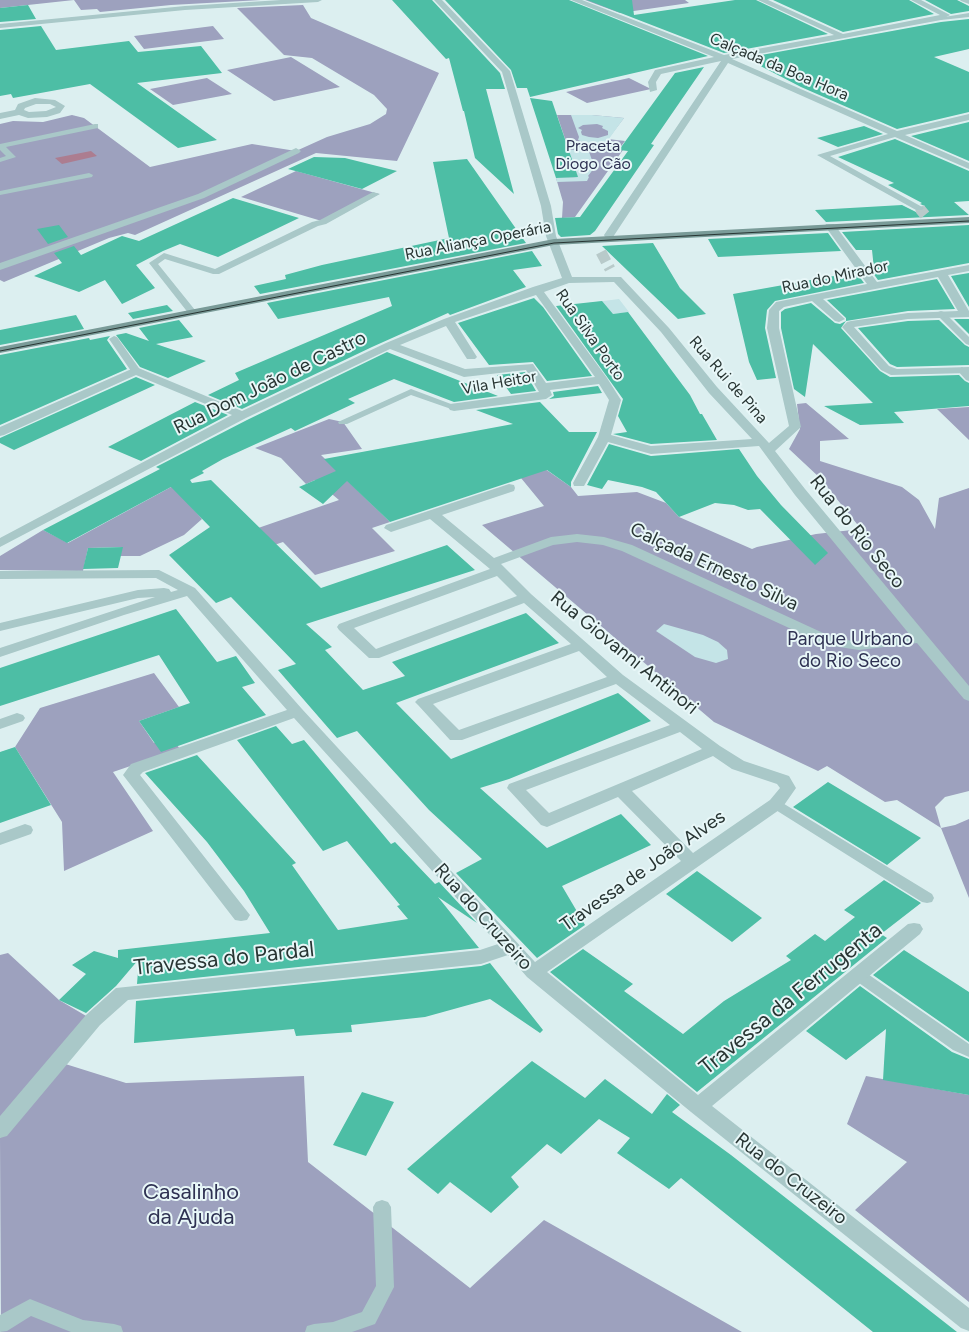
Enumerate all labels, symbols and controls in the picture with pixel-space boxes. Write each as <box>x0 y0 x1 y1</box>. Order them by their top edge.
street label: Calçada da Boa Hora <box>707 29 851 105</box>
park label: Praceta Diogo Cão <box>555 136 631 174</box>
street label: Rua Aliança Operária <box>403 217 553 265</box>
street label: Rua do Mirador <box>780 256 890 298</box>
street label: Rua Silva Porto <box>551 285 629 385</box>
street label: Rua Dom João de Castro <box>170 326 370 440</box>
street label: Rua Rui de Pina <box>685 332 771 428</box>
street label: Vila Heitor <box>460 367 538 399</box>
street label: Rua do Rio Seco <box>804 471 910 593</box>
street label: Calçada Ernesto Silva <box>626 518 802 616</box>
street label: Rua Giovanni Antinori <box>545 586 703 720</box>
park label: Parque Urbano do Rio Seco <box>787 628 913 672</box>
street label: Travessa de João Alves <box>556 805 730 937</box>
street label: Rua do Cruzeiro <box>429 859 537 975</box>
street label: Travessa da Ferrugenta <box>694 917 888 1081</box>
street label: Travessa do Pardal <box>133 936 315 982</box>
street label: Rua do Cruzeiro <box>730 1128 852 1230</box>
park label: Casalinho da Ajuda <box>143 1180 239 1232</box>

